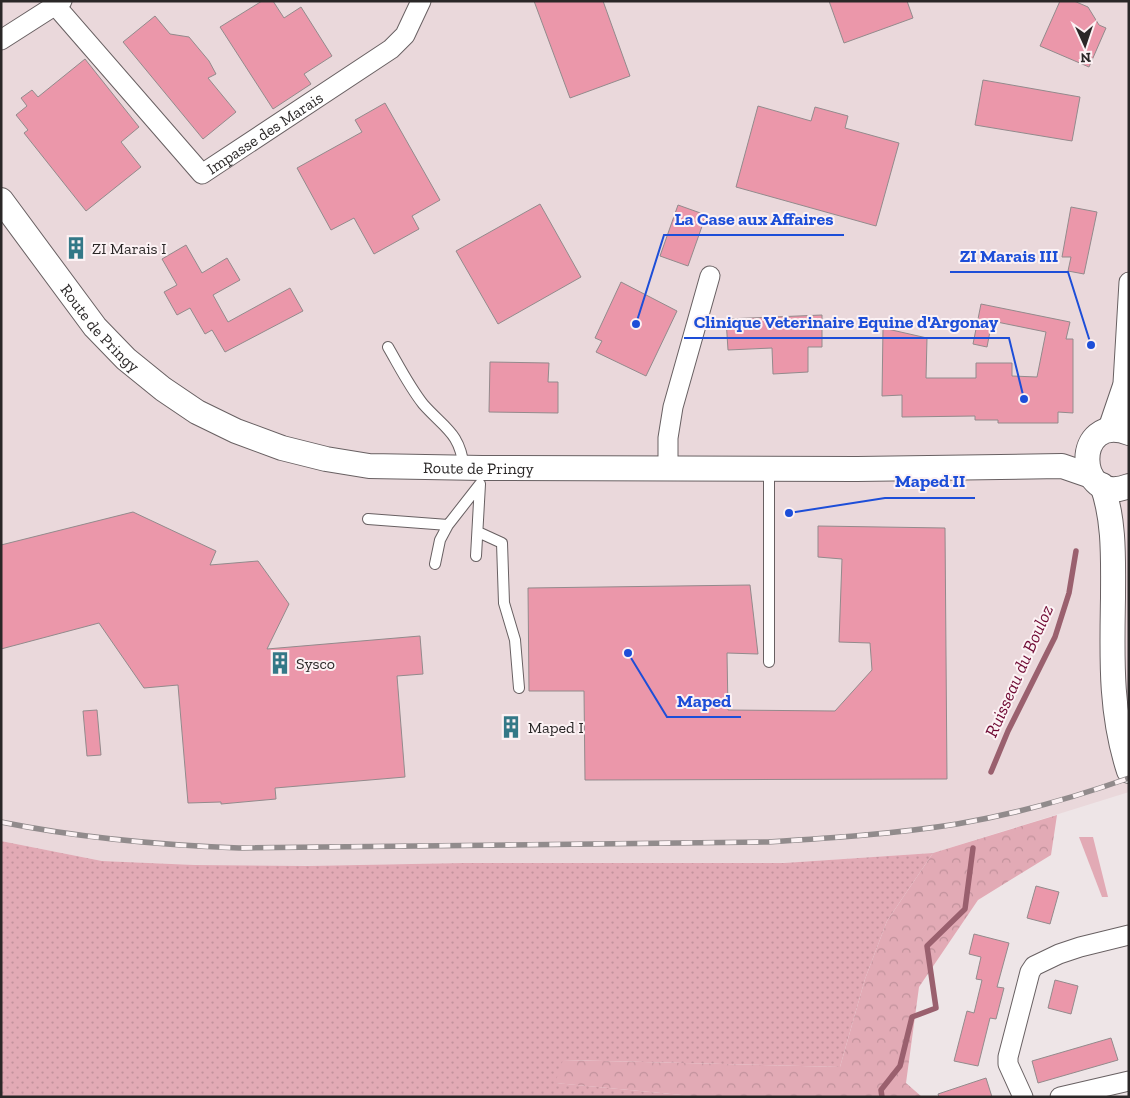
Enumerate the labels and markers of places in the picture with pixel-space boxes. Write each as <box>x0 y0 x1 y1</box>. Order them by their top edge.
callout: La Case aux Affaires <box>664 202 844 235</box>
building icon: ZI Marais I <box>63 235 89 261</box>
place label: ZI Marais I <box>92 239 166 258</box>
callout: ZI Marais III <box>950 239 1068 272</box>
callout: Clinique Veterinaire Equine d'Argonay <box>684 305 1009 338</box>
callout: Maped II <box>885 465 975 498</box>
building icon: Sysco <box>267 650 293 676</box>
place label: Sysco <box>296 654 335 673</box>
callout: Maped <box>667 684 741 717</box>
building icon: Maped I <box>498 714 524 740</box>
place label: Maped I <box>528 718 584 737</box>

